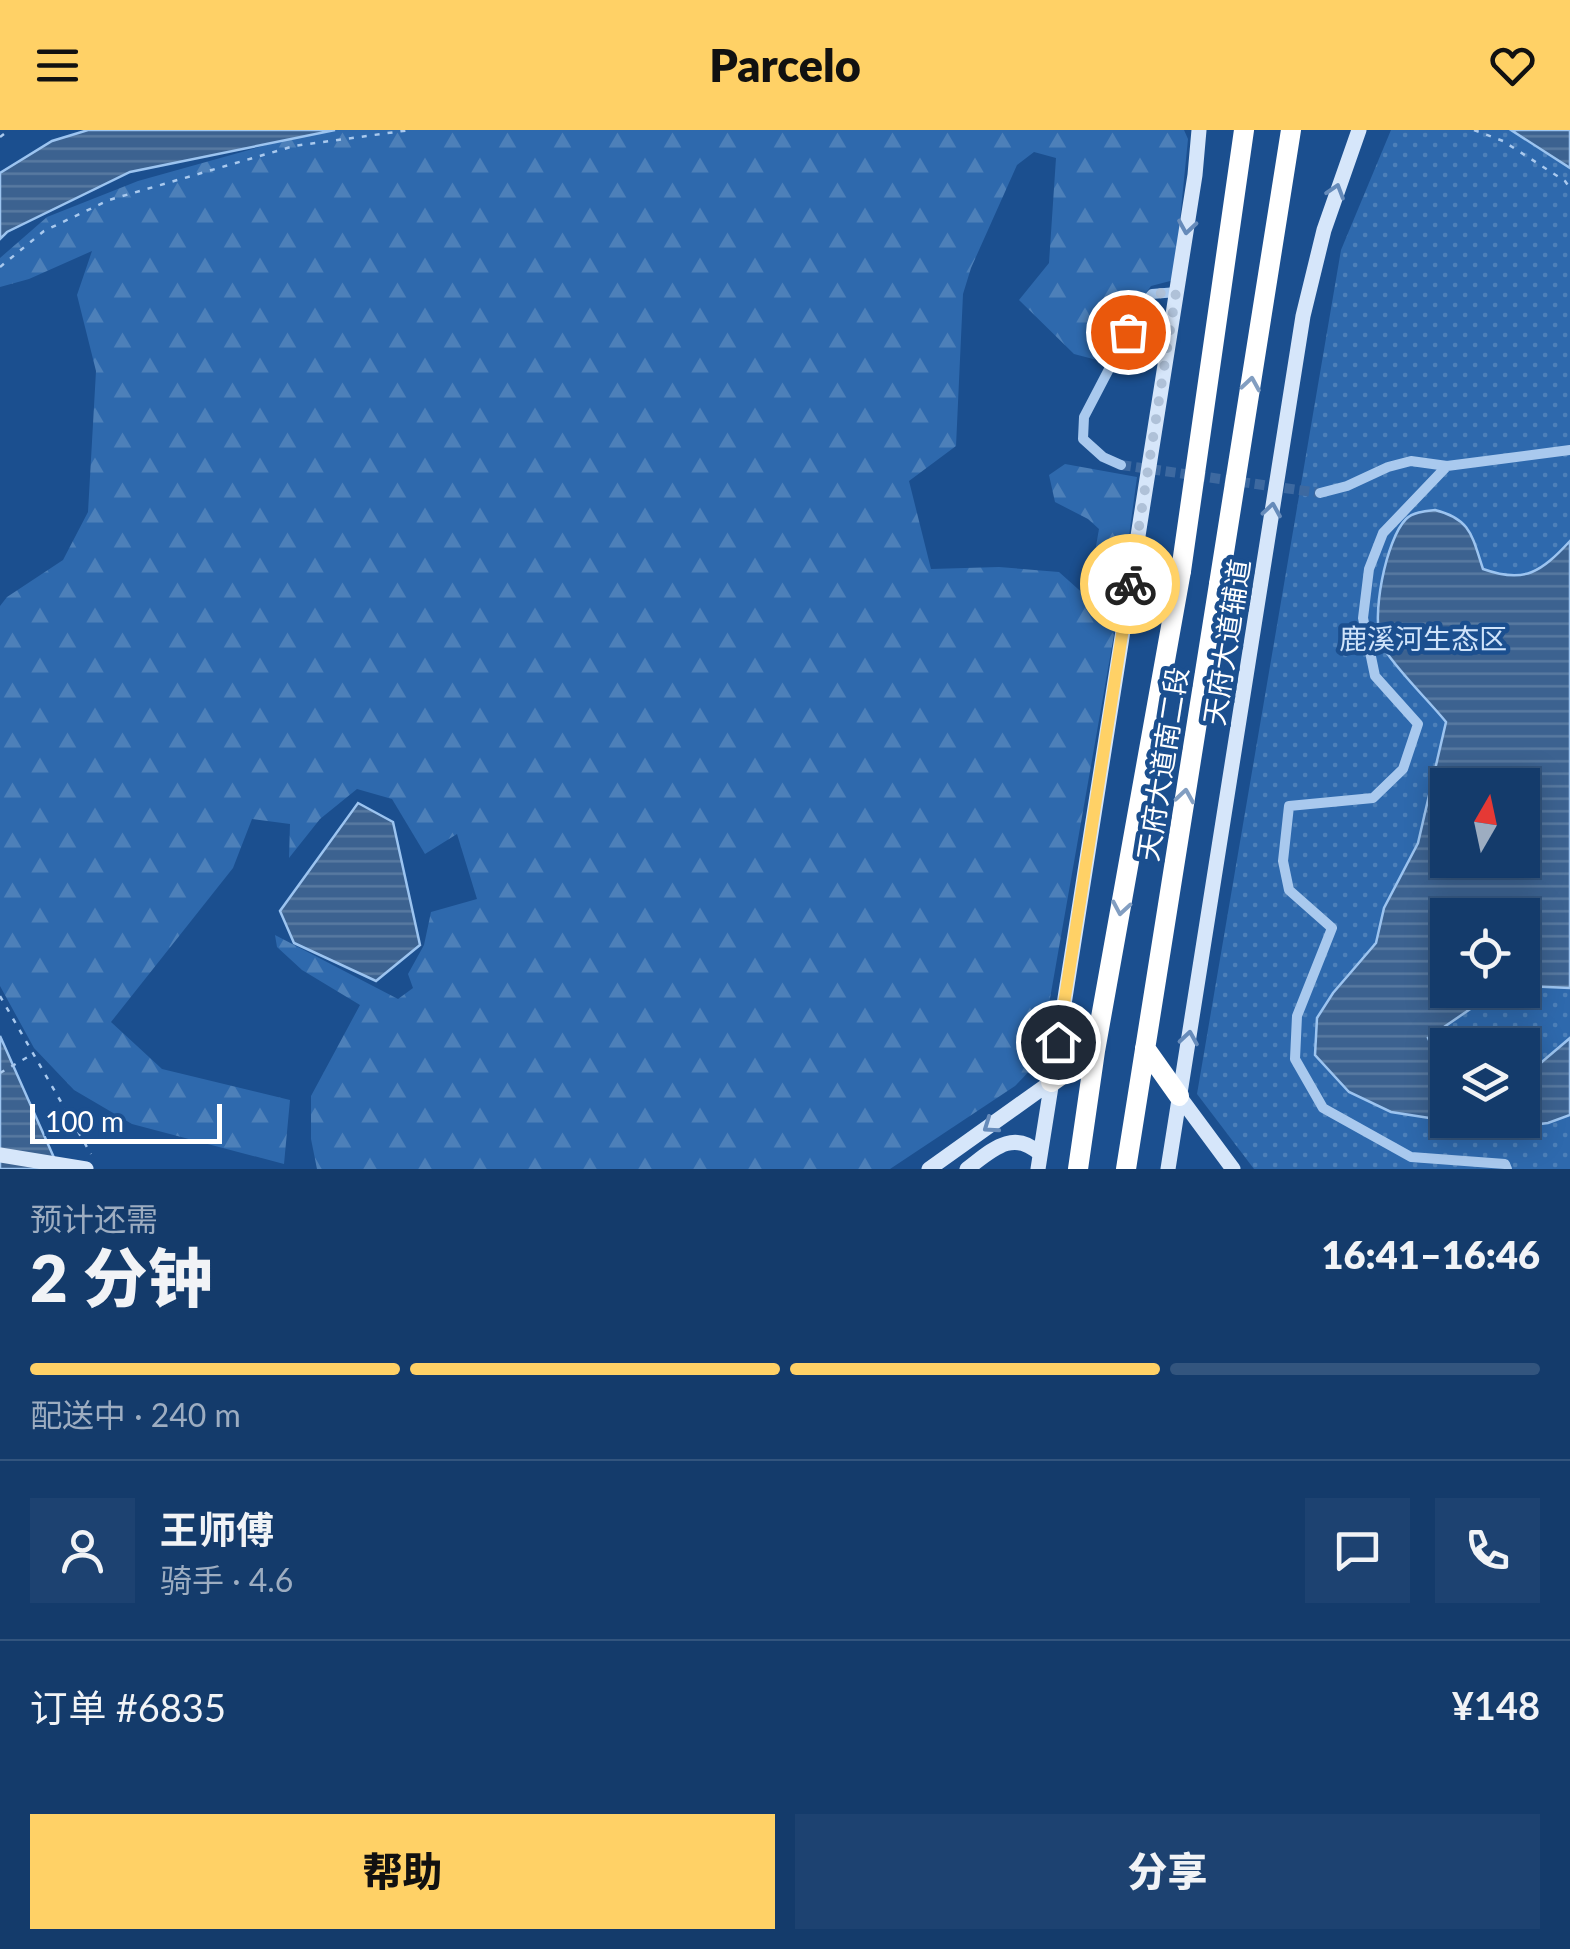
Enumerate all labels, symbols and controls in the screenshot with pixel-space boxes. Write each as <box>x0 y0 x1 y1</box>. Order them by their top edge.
icon: menu <box>30 38 85 93</box>
text: Parcelo <box>709 38 861 92</box>
icon: heart <box>1485 38 1540 93</box>
one-way arrow <box>1324 184 1345 201</box>
one-way arrow <box>1177 218 1198 235</box>
pin <box>1086 290 1171 375</box>
icon: bag <box>1101 305 1156 360</box>
one-way arrow <box>1239 375 1260 392</box>
one-way arrow <box>1261 501 1282 518</box>
courier <box>1080 534 1180 634</box>
street label: 天府大道辅道 <box>1196 556 1256 728</box>
icon: bike <box>1103 557 1158 612</box>
park label: 鹿溪河生态区 <box>1339 621 1507 655</box>
street label: 天府大道南二段 <box>1130 665 1194 863</box>
north arrow <box>1430 768 1540 878</box>
map controls <box>1430 768 1540 1138</box>
one-way arrow <box>1174 788 1195 804</box>
button: locate <box>1430 898 1540 1008</box>
one-way arrow <box>1111 900 1132 916</box>
pin <box>1016 1000 1101 1085</box>
icon: home <box>1031 1015 1086 1070</box>
button: layers <box>1430 1028 1540 1138</box>
one-way arrow <box>1177 1030 1198 1046</box>
scale bar <box>30 1099 222 1144</box>
text: 100 m <box>45 1104 124 1138</box>
one-way arrow <box>983 1114 1001 1131</box>
text: 预计还需 <box>30 1199 158 1238</box>
text: 16:41–16:46 <box>1321 1231 1540 1277</box>
text: 2 分钟 <box>30 1238 213 1316</box>
text: 配送中 · 240 m <box>30 1395 241 1434</box>
button: person <box>30 1498 135 1603</box>
button: chat <box>1305 1498 1410 1603</box>
button: phone <box>1435 1498 1540 1603</box>
text: 王师傅 <box>160 1506 274 1552</box>
text: 骑手 · 4.6 <box>160 1560 293 1599</box>
text: ¥148 <box>1452 1682 1540 1728</box>
text: 订单 #6835 <box>30 1684 226 1730</box>
button: 帮助 <box>30 1814 775 1929</box>
button: 分享 <box>795 1814 1540 1929</box>

